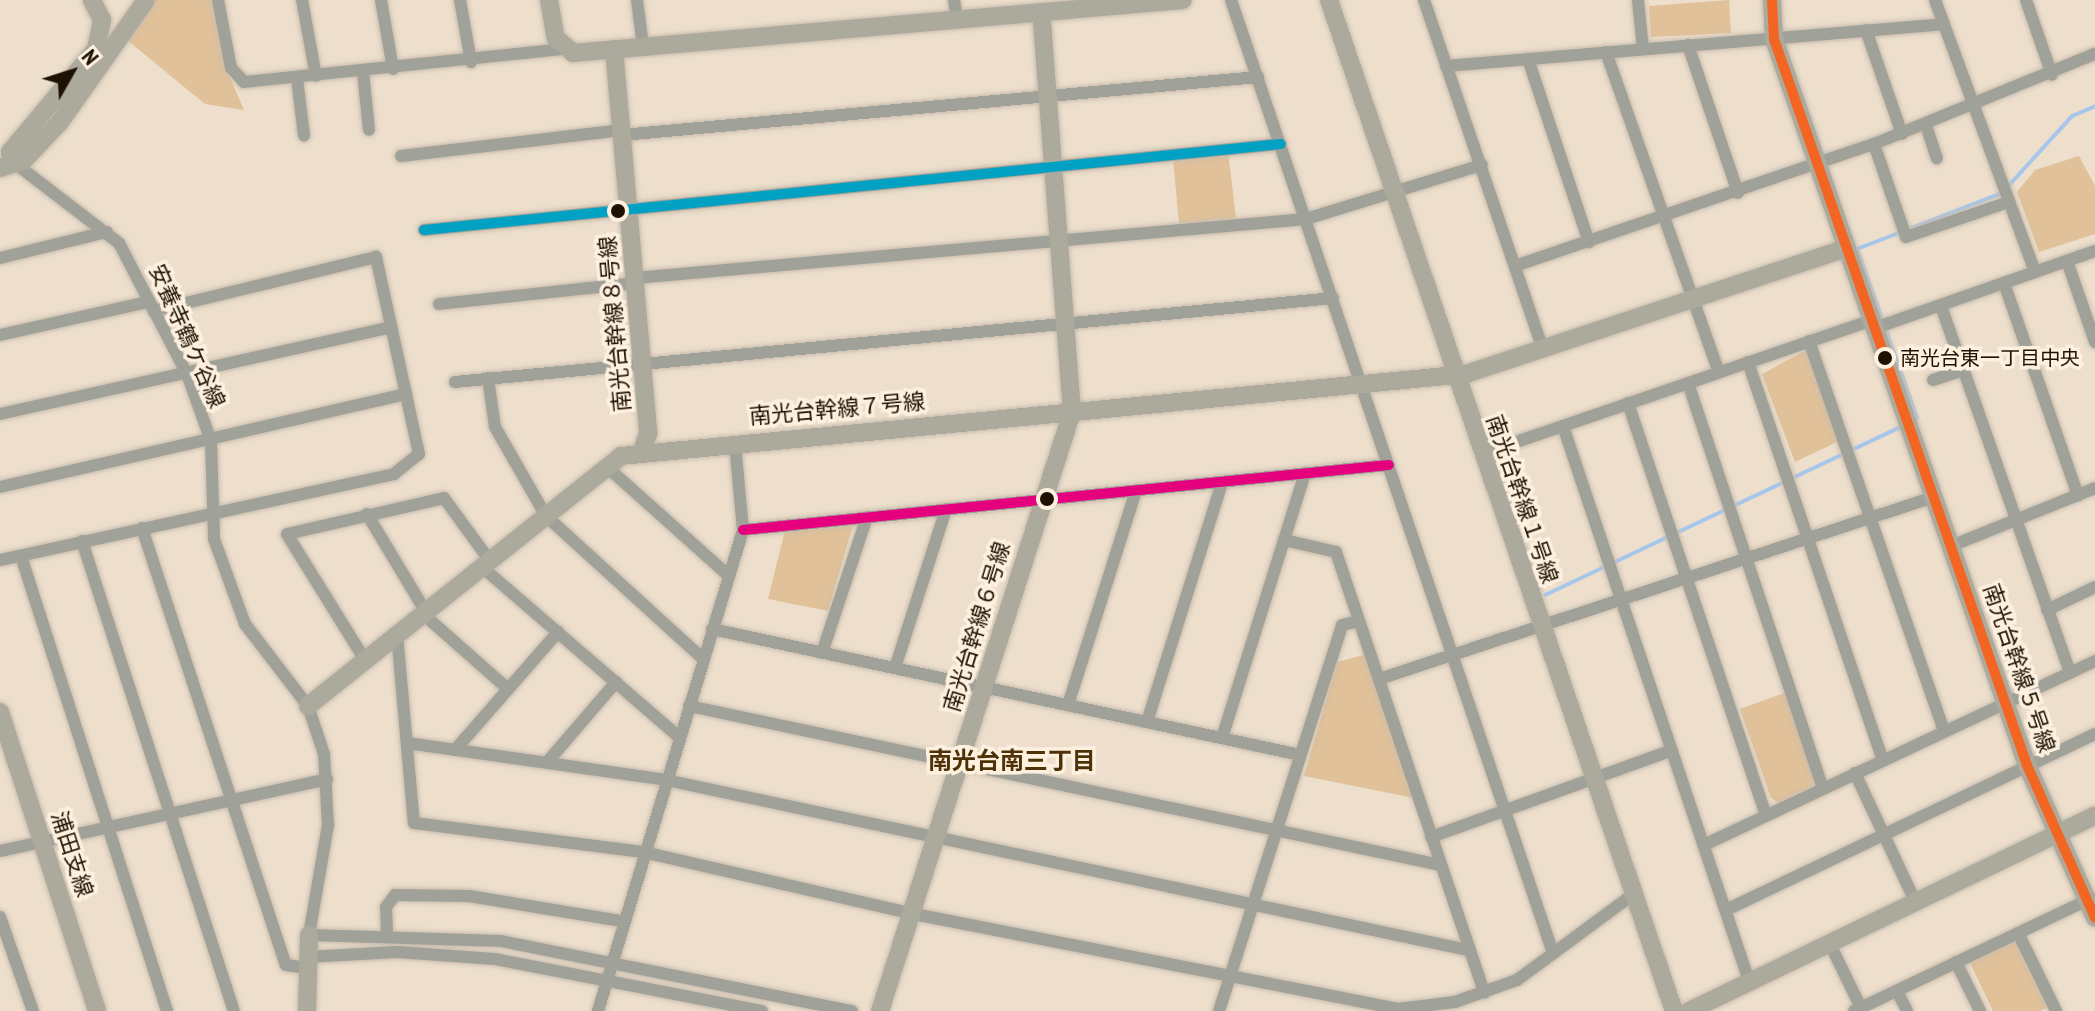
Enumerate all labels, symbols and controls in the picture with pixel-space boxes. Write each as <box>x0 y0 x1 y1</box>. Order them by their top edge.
north arrow <box>32 32 112 112</box>
text: N <box>76 43 105 70</box>
unlabelled marker <box>610 203 626 219</box>
street label: 南光台幹線８号線 <box>594 235 636 413</box>
street label: 安養寺鶴ケ谷線 <box>144 260 230 412</box>
place label: 南光台東一丁目中央 <box>1900 346 2080 370</box>
marker: 南光台東一丁目中央 <box>1877 350 1893 366</box>
street label: 南光台幹線７号線 <box>748 388 926 430</box>
street label: 南光台幹線１号線 <box>1481 411 1563 587</box>
unlabelled marker <box>1039 491 1055 507</box>
street label: 南光台幹線６号線 <box>939 539 1015 715</box>
street label: 南光台幹線５号線 <box>1978 580 2060 756</box>
district label: 南光台南三丁目 <box>928 747 1096 775</box>
street label: 浦田支線 <box>46 808 98 900</box>

